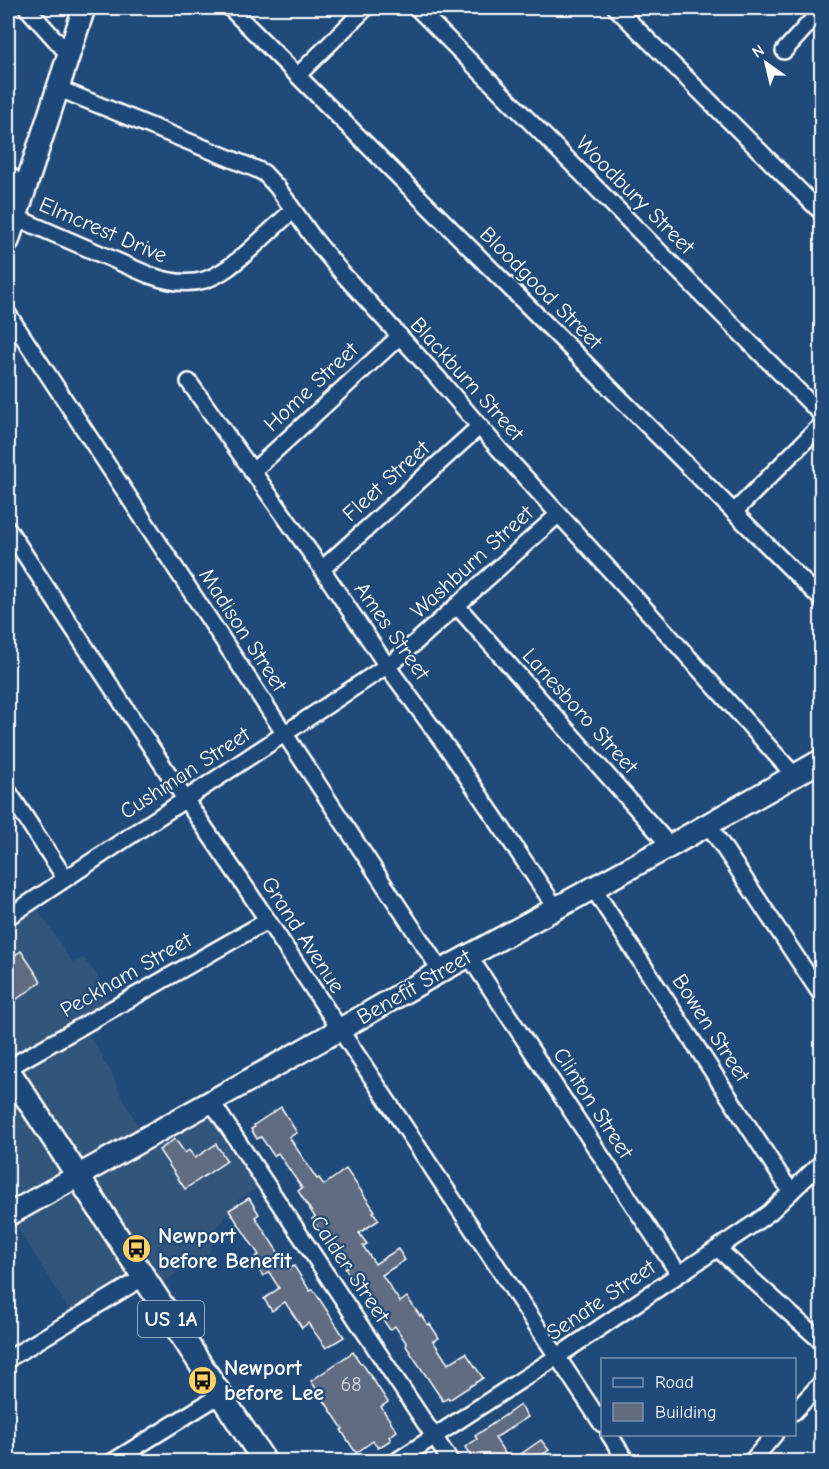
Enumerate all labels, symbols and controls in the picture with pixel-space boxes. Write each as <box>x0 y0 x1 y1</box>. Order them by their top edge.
north arrow <box>736 33 796 93</box>
text: N <box>749 41 768 62</box>
street label: Woodbury Street <box>570 130 700 260</box>
street label: Elmcrest Drive <box>35 191 171 269</box>
street label: Bloodgood Street <box>474 221 608 355</box>
street label: Blackburn Street <box>405 312 530 447</box>
street label: Home Street <box>259 336 364 437</box>
street label: Fleet Street <box>337 435 435 527</box>
street label: Washburn Street <box>405 500 539 624</box>
street label: Madison Street <box>193 563 293 697</box>
street label: Ames Street <box>349 577 436 686</box>
street label: Lanesboro Street <box>517 643 644 780</box>
street label: Cushman Street <box>115 721 256 825</box>
street label: Grand Avenue <box>256 872 350 998</box>
street label: Peckham Street <box>56 927 197 1023</box>
street label: Benefit Street <box>352 943 476 1030</box>
street label: Bowen Street <box>666 969 756 1087</box>
street label: Clinton Street <box>547 1043 639 1164</box>
street label: Calder Street <box>305 1211 396 1328</box>
place label: Newport before Benefit <box>158 1223 293 1274</box>
bus stop icon: Newport before Benefit <box>121 1233 153 1265</box>
street label: Senate Street <box>542 1254 661 1346</box>
road number: US 1A <box>138 1301 204 1337</box>
place label: Newport before Lee <box>224 1355 324 1406</box>
legend <box>601 1358 796 1436</box>
bus stop icon: Newport before Lee <box>187 1365 219 1397</box>
text: Road <box>655 1372 694 1393</box>
house number: 68 <box>340 1373 362 1396</box>
text: Building <box>655 1402 717 1423</box>

